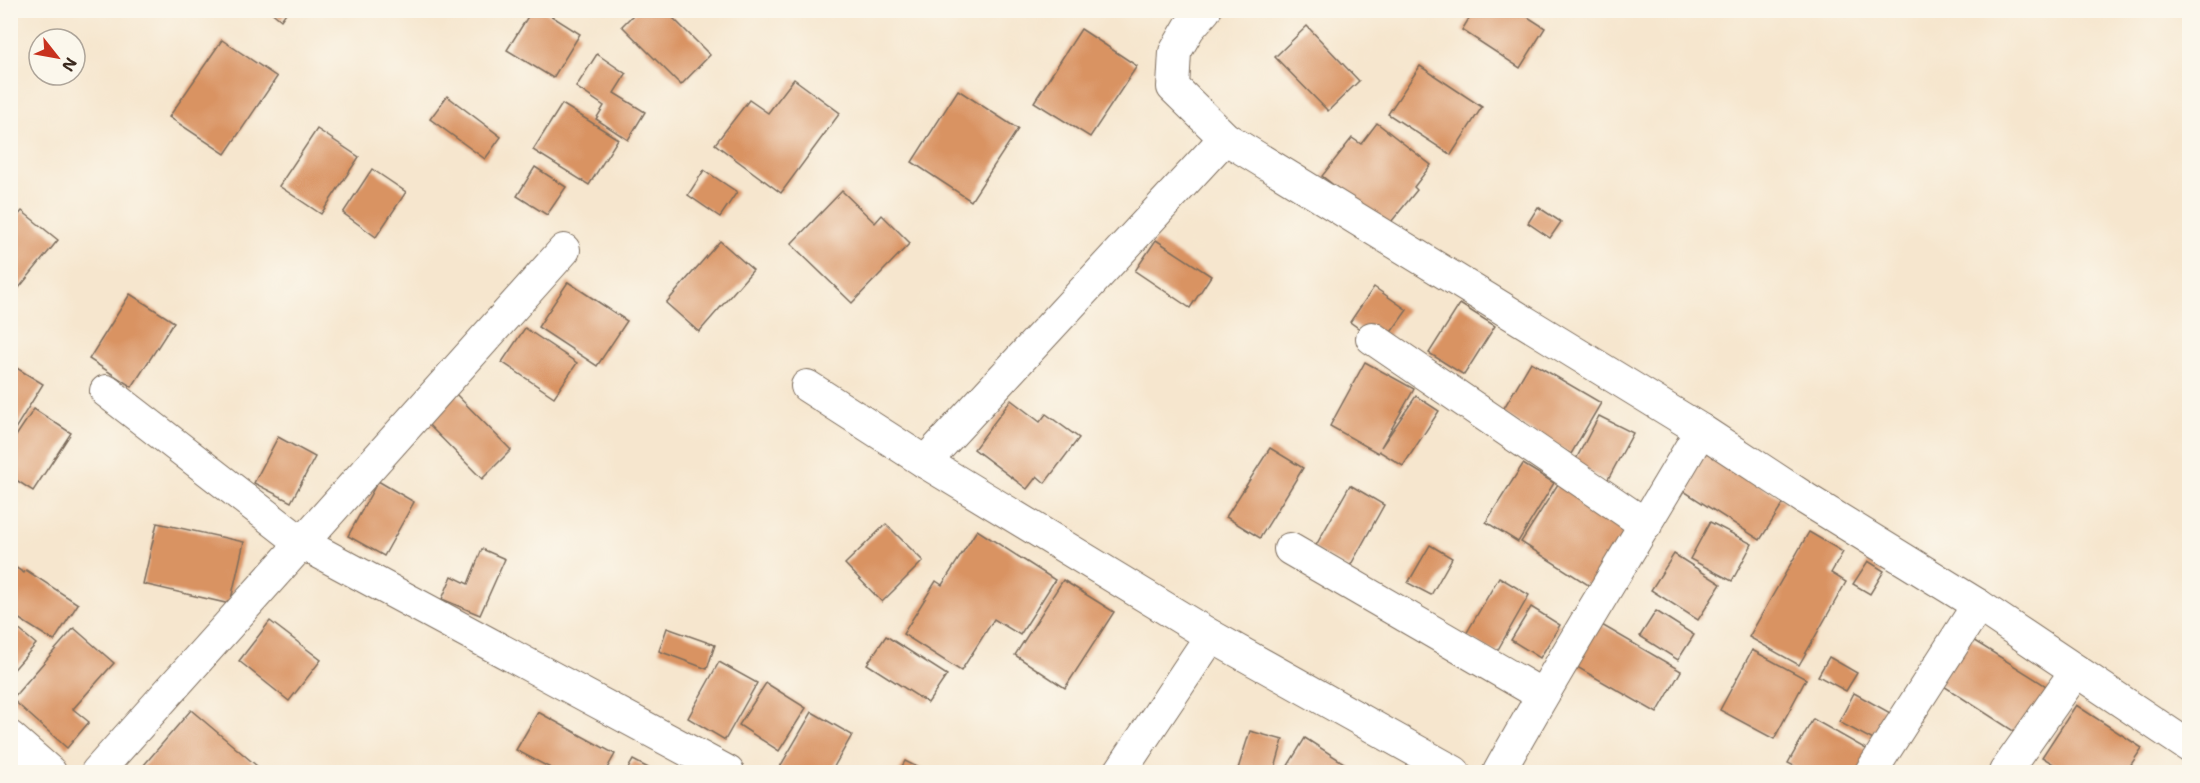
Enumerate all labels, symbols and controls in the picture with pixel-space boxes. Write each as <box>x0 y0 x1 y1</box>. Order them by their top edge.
north arrow <box>27 27 87 87</box>
text: N <box>57 54 82 75</box>

